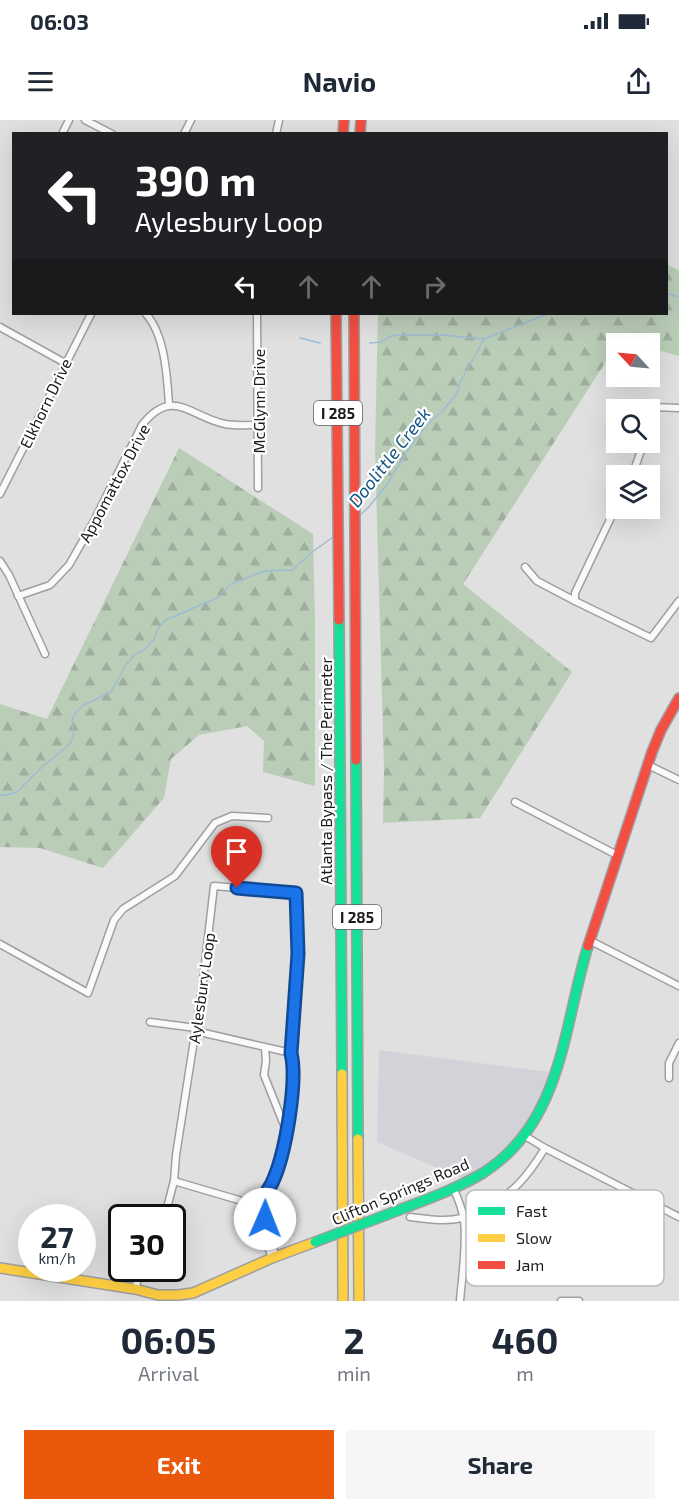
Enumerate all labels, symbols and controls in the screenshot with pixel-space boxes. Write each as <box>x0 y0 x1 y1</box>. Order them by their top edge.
text: 06:03 <box>30 8 89 34</box>
icon: menu <box>24 65 57 98</box>
text: Navio <box>303 65 376 97</box>
icon: share <box>622 65 655 98</box>
text: 390 m <box>135 154 256 204</box>
icon: left <box>36 156 114 234</box>
text: Aylesbury Loop <box>135 205 323 237</box>
icon: left <box>229 270 262 303</box>
icon: ahead <box>292 270 325 303</box>
icon: ahead <box>355 270 388 303</box>
icon: right <box>418 270 451 303</box>
north arrow <box>606 333 660 387</box>
map controls <box>606 333 660 519</box>
street label: McGlynn Drive <box>249 349 268 453</box>
street label: Elkhorn Drive <box>15 355 75 451</box>
button: search <box>606 399 660 453</box>
road number: I 285 <box>314 401 362 425</box>
water label: Doolittle Creek <box>343 403 435 511</box>
street label: Appomattox Drive <box>75 420 153 546</box>
button: layers <box>606 465 660 519</box>
street label: Atlanta Bypass / The Perimeter <box>316 657 335 885</box>
pin <box>211 826 262 888</box>
icon: arrive <box>220 835 253 868</box>
road number: I 285 <box>333 905 381 929</box>
street label: Aylesbury Loop <box>184 931 218 1045</box>
street label: Clifton Springs Road <box>328 1153 472 1229</box>
position arrow <box>233 1187 297 1251</box>
legend <box>466 1190 664 1286</box>
text: Fast <box>516 1201 547 1220</box>
speed limit sign: 30 <box>108 1204 186 1282</box>
text: 27 <box>40 1218 74 1254</box>
text: Slow <box>516 1228 552 1247</box>
text: km/h <box>38 1249 76 1267</box>
text: Jam <box>516 1255 544 1274</box>
text: 06:05 <box>121 1318 216 1361</box>
text: 2 <box>343 1318 364 1361</box>
text: 460 <box>492 1318 558 1361</box>
text: Arrival <box>138 1361 199 1385</box>
text: min <box>337 1361 371 1385</box>
text: m <box>516 1361 534 1385</box>
button: Exit <box>24 1430 334 1499</box>
button: Share <box>346 1430 655 1499</box>

